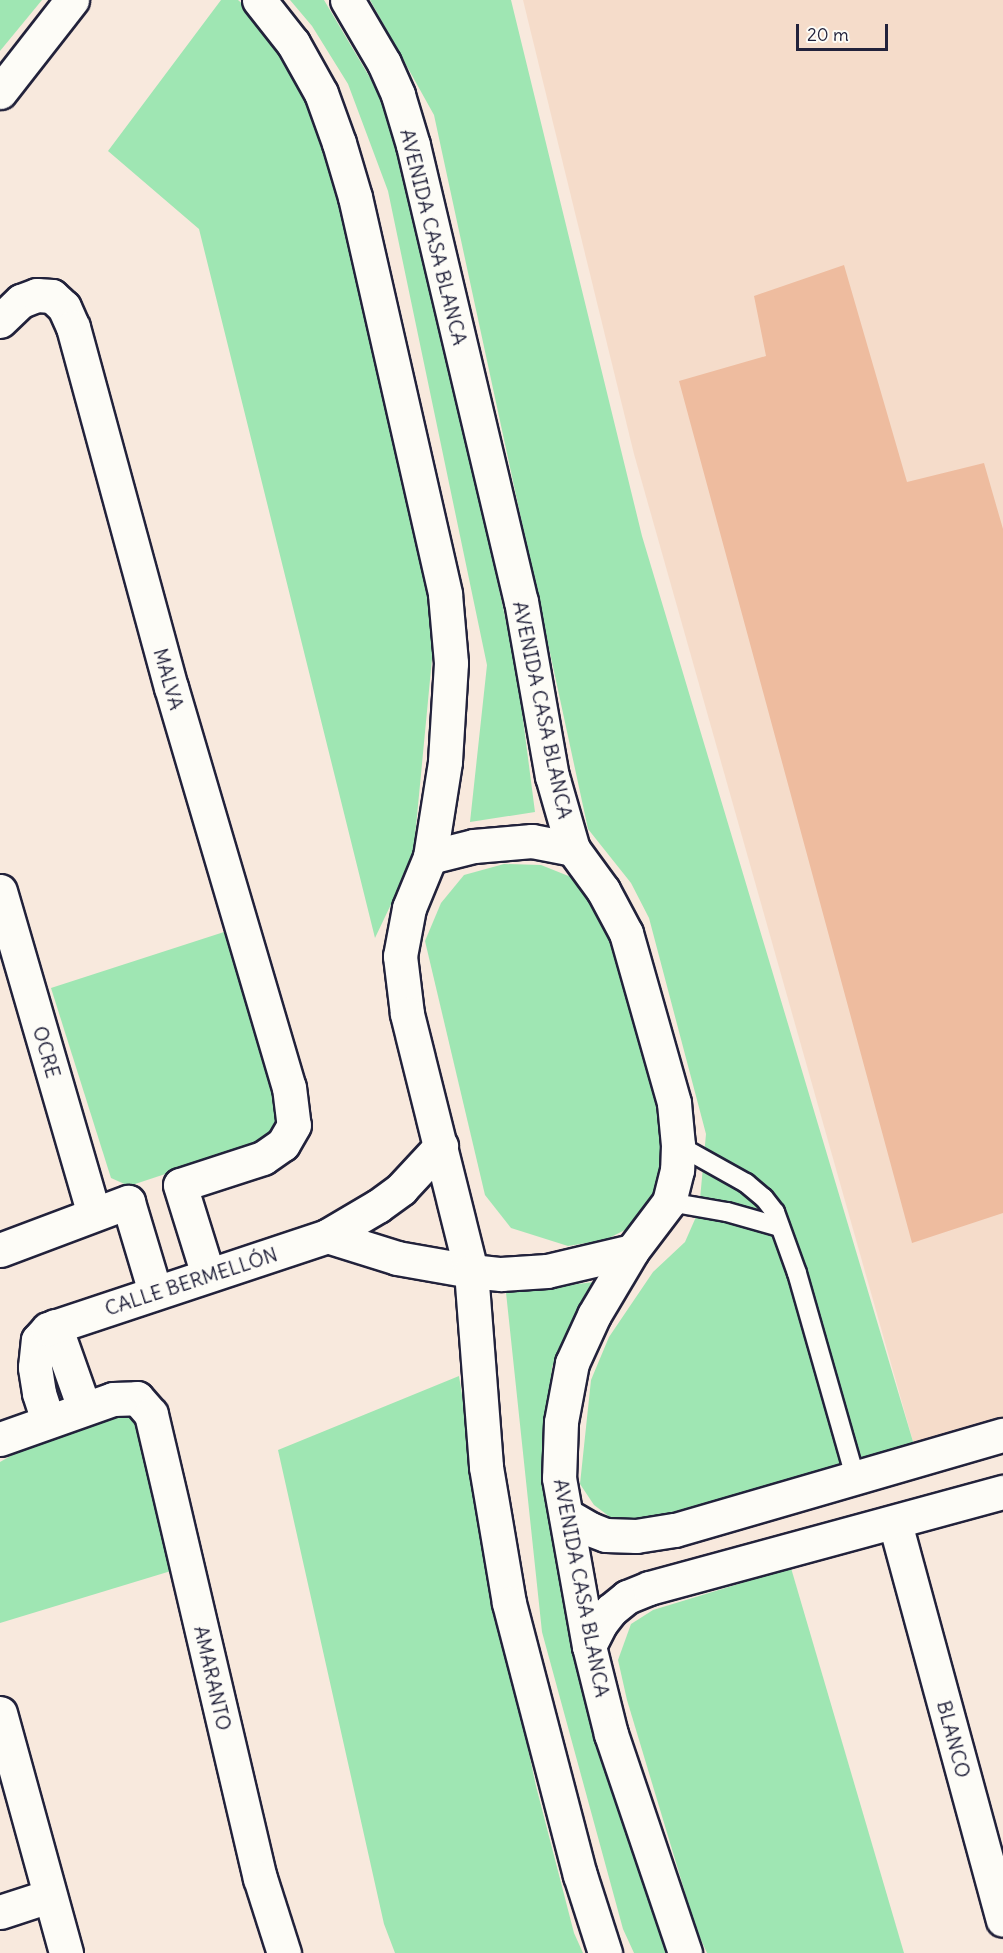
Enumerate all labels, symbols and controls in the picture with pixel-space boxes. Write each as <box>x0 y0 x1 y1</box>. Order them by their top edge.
scale bar <box>799 12 890 50</box>
text: 20 m <box>807 23 849 46</box>
street label: AVENIDA CASA BLANCA <box>395 126 473 348</box>
street label: AVENIDA CASA BLANCA <box>508 599 578 821</box>
street label: MALVA <box>149 645 189 713</box>
street label: OCRE <box>28 1023 66 1081</box>
street label: CALLE BERMELLÓN <box>102 1242 280 1320</box>
street label: AVENIDA CASA BLANCA <box>549 1477 615 1699</box>
street label: AMARANTO <box>189 1623 237 1733</box>
street label: BLANCO <box>932 1698 976 1780</box>

